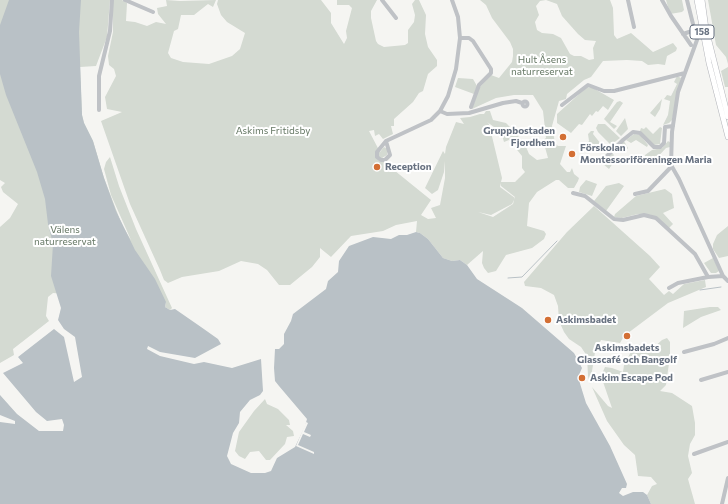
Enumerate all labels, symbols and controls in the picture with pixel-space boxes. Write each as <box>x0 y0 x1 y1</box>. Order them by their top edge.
road number: 158 <box>690 25 714 39</box>
park label: Hult Åsens naturreservat <box>511 54 573 78</box>
park label: Askims Fritidsby <box>236 125 310 137</box>
place label: Gruppbostaden Fjordhem <box>483 125 555 148</box>
marker: Gruppbostaden Fjordhem <box>558 132 568 142</box>
place label: Förskolan Montessoriföreningen Maria <box>580 142 712 166</box>
marker: Förskolan Montessoriföreningen Maria <box>567 149 577 159</box>
place label: Reception <box>385 161 432 173</box>
marker: Reception <box>372 162 382 172</box>
park label: Välens naturreservat <box>34 224 96 248</box>
place label: Askimsbadet <box>556 314 616 326</box>
marker: Askimsbadet <box>543 315 553 325</box>
marker: Askimsbadets Glasscafé och Bangolf <box>622 331 632 341</box>
place label: Askimsbadets Glasscafé och Bangolf <box>577 342 677 366</box>
place label: Askim Escape Pod <box>590 372 673 384</box>
marker: Askim Escape Pod <box>577 373 587 383</box>

